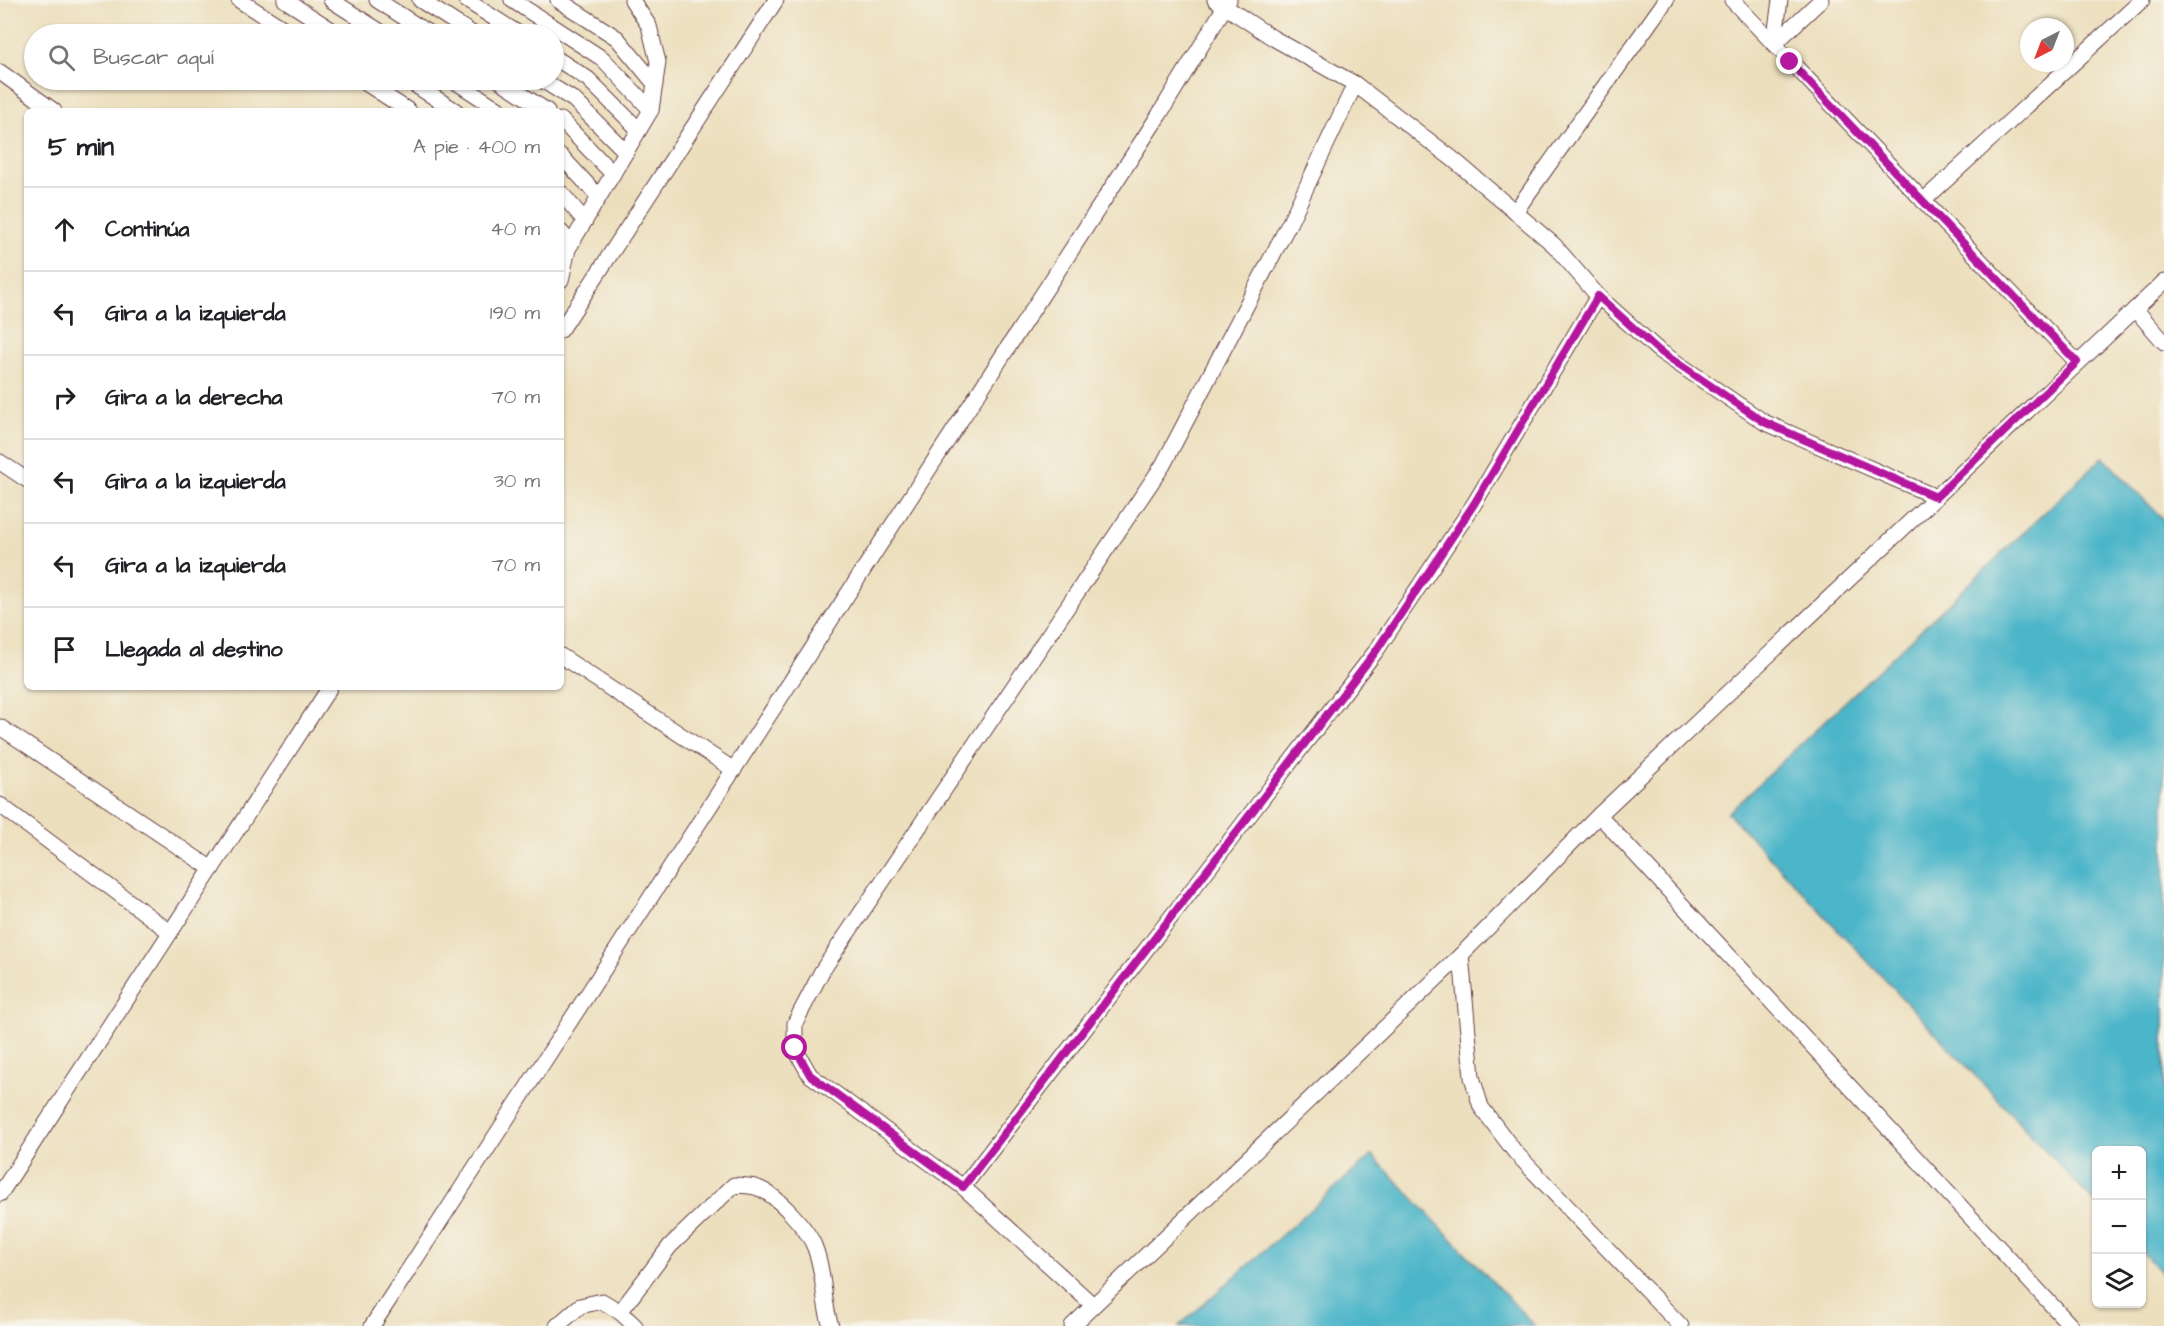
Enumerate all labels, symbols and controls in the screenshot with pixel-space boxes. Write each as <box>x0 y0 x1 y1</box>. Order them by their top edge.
north arrow <box>2020 18 2074 72</box>
search box <box>24 24 564 90</box>
icon: search <box>45 41 78 74</box>
text: Buscar aquí <box>93 42 214 73</box>
route end <box>1776 48 1802 74</box>
text: 5 min <box>48 129 114 165</box>
text: A pie · 400 m <box>413 133 540 161</box>
icon: ahead <box>48 213 81 246</box>
text: Continúa <box>105 214 190 245</box>
text: 40 m <box>490 215 540 243</box>
icon: left <box>48 297 81 330</box>
text: Gira a la izquierda <box>105 298 286 329</box>
text: 190 m <box>490 299 540 327</box>
icon: right <box>48 381 81 414</box>
text: Gira a la derecha <box>105 382 282 413</box>
text: 70 m <box>492 383 540 411</box>
icon: left <box>48 465 81 498</box>
text: Gira a la izquierda <box>105 466 286 497</box>
text: 30 m <box>494 467 540 495</box>
icon: left <box>48 549 81 582</box>
text: Gira a la izquierda <box>105 550 286 581</box>
text: 70 m <box>492 551 540 579</box>
icon: arrive <box>48 633 81 666</box>
text: Llegada al destino <box>105 634 283 665</box>
route start <box>781 1034 807 1060</box>
map controls <box>2092 1146 2146 1308</box>
button: + <box>2092 1146 2146 1200</box>
button: − <box>2092 1200 2146 1254</box>
button: layers <box>2092 1254 2146 1308</box>

